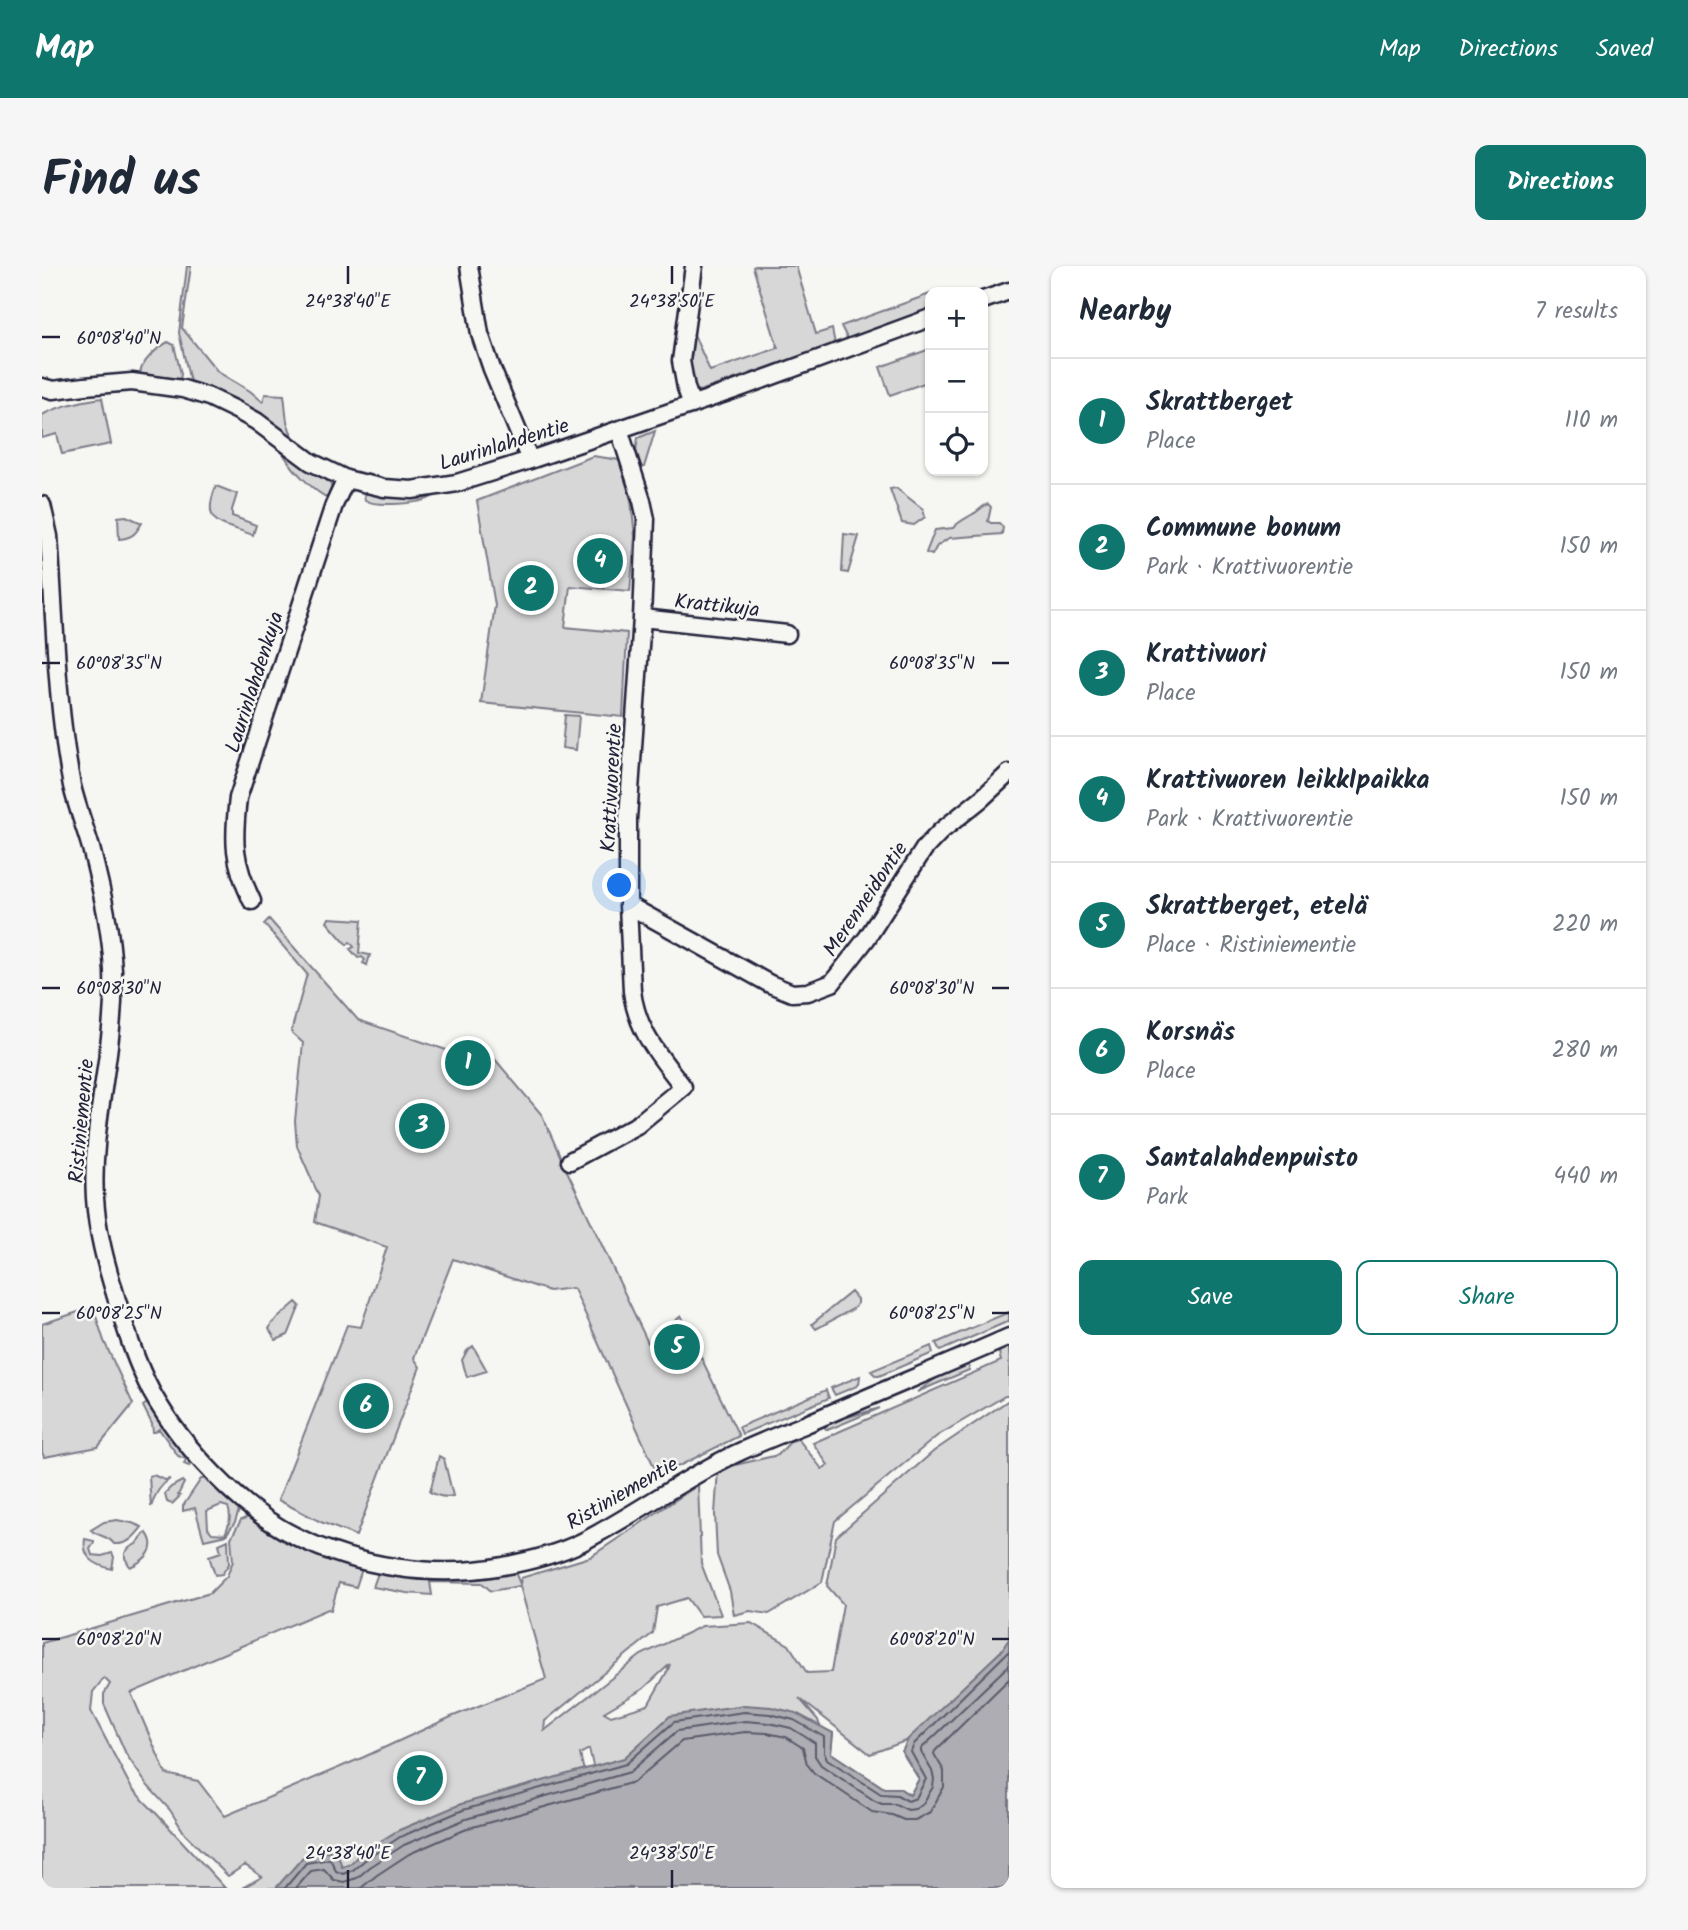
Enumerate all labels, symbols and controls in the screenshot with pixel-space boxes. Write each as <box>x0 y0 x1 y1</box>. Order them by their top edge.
text: Map <box>35 23 95 76</box>
text: Map <box>1379 30 1421 69</box>
text: Directions <box>1459 30 1558 69</box>
text: Saved <box>1596 30 1653 69</box>
text: Find us <box>42 143 200 221</box>
button: Directions <box>1475 145 1646 220</box>
map controls <box>925 287 988 476</box>
button: + <box>925 287 988 350</box>
text: 24°38'40"E <box>305 288 391 317</box>
text: 24°38'50"E <box>629 288 715 317</box>
text: Nearby <box>1079 288 1171 336</box>
text: 7 results <box>1535 294 1618 330</box>
text: 60°08'40"N <box>77 325 161 354</box>
button: − <box>925 350 988 413</box>
text: Skrattberget <box>1146 382 1293 424</box>
text: 1 <box>1099 403 1105 439</box>
text: 110 m <box>1565 403 1618 439</box>
street label: Laurinlahdentie <box>435 410 574 481</box>
button: locate <box>925 413 988 476</box>
text: Place <box>1146 424 1196 460</box>
text: Commune bonum <box>1146 508 1341 550</box>
text: 2 <box>1095 529 1109 565</box>
text: 150 m <box>1559 529 1618 565</box>
pin: 4 <box>577 535 623 587</box>
text: Park · Krattivuorentie <box>1146 550 1353 586</box>
pin: 2 <box>508 562 554 614</box>
street label: Krattikuja <box>673 586 761 627</box>
street label: Laurinlahdenkuja <box>217 607 294 757</box>
text: Krattivuori <box>1146 634 1266 676</box>
text: 60°08'35"N <box>76 650 162 679</box>
text: 60°08'35"N <box>889 650 975 679</box>
text: 3 <box>1096 655 1108 691</box>
text: 150 m <box>1559 655 1618 691</box>
text: Place <box>1146 676 1196 712</box>
street label: Krattivuorentie <box>593 722 632 853</box>
text: Krattivuoren leikkIpaikka <box>1146 760 1429 802</box>
text: 4 <box>1096 781 1108 817</box>
text: 150 m <box>1559 781 1618 817</box>
text: Park · Krattivuorentie <box>1146 802 1353 838</box>
street label: Merenneidontie <box>815 835 917 964</box>
your location <box>602 868 636 902</box>
text: Skrattberget, etelä <box>1146 886 1367 928</box>
text: 5 <box>1096 907 1108 943</box>
text: 220 m <box>1552 907 1618 943</box>
text: Place · Ristiniementie <box>1146 928 1356 964</box>
text: 60°08'30"N <box>77 975 161 1004</box>
text: 60°08'30"N <box>890 975 974 1004</box>
text: Korsnäs <box>1146 1012 1235 1054</box>
text: 6 <box>1096 1033 1108 1069</box>
text: 280 m <box>1552 1033 1618 1069</box>
pin: 1 <box>445 1037 491 1089</box>
text: Place <box>1146 1054 1196 1090</box>
street label: Ristiniementie <box>61 1057 104 1185</box>
pin: 3 <box>399 1100 445 1152</box>
text: Santalahdenpuisto <box>1146 1138 1358 1180</box>
text: 7 <box>1097 1159 1107 1195</box>
text: 440 m <box>1554 1159 1618 1195</box>
text: Park <box>1146 1180 1188 1216</box>
button: Save <box>1079 1260 1342 1335</box>
button: Share <box>1356 1260 1618 1335</box>
text: 60°08'25"N <box>76 1300 162 1329</box>
text: 60°08'25"N <box>889 1300 975 1329</box>
pin: 5 <box>654 1321 700 1373</box>
pin: 6 <box>343 1380 389 1432</box>
street label: Ristiniementie <box>560 1449 686 1540</box>
text: 60°08'20"N <box>76 1626 162 1655</box>
text: 60°08'20"N <box>889 1626 975 1655</box>
pin: 7 <box>397 1752 443 1804</box>
text: 24°38'40"E <box>305 1840 391 1869</box>
text: 24°38'50"E <box>629 1840 715 1869</box>

